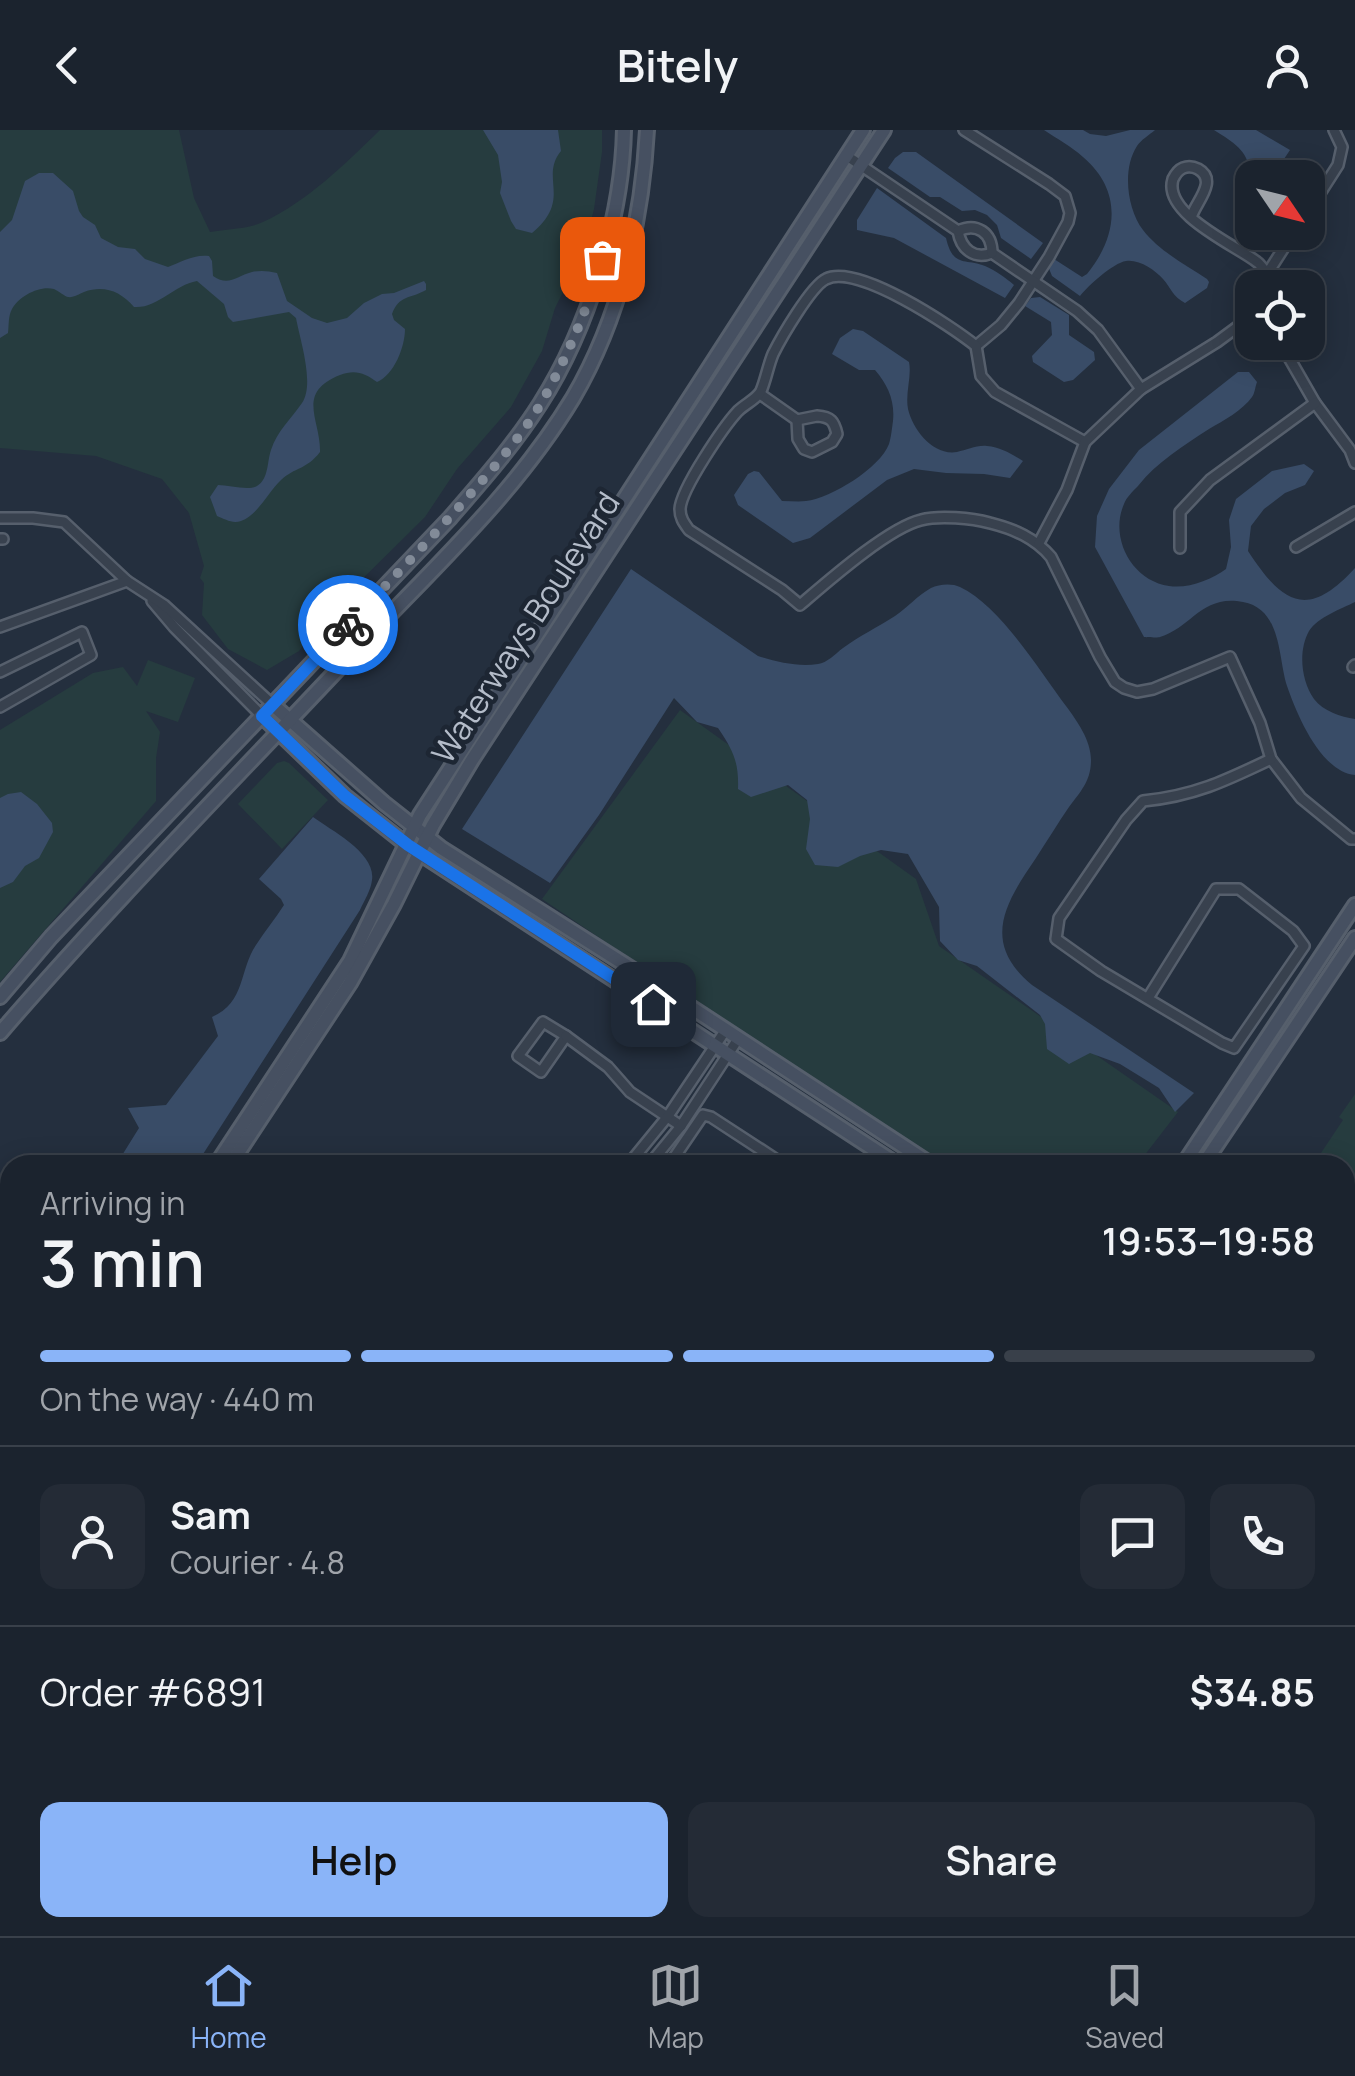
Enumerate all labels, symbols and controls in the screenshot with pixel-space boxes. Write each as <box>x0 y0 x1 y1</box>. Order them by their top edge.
text: Bitely <box>617 34 738 96</box>
icon: back <box>40 38 95 93</box>
icon: person <box>1260 38 1315 93</box>
north arrow <box>1235 160 1325 250</box>
map controls <box>1235 160 1325 360</box>
pin <box>560 217 645 302</box>
icon: bag <box>575 232 630 287</box>
button: locate <box>1235 270 1325 360</box>
street label: Waterways Boulevard <box>421 483 630 772</box>
courier <box>298 575 398 675</box>
icon: bike <box>321 598 376 653</box>
pin <box>611 962 696 1047</box>
icon: home <box>626 977 681 1032</box>
text: Arriving in <box>40 1181 185 1225</box>
text: 19:53–19:58 <box>1102 1214 1315 1266</box>
text: 3 min <box>40 1218 205 1307</box>
text: On the way · 440 m <box>40 1377 314 1421</box>
button: person <box>40 1484 145 1589</box>
button: chat <box>1080 1484 1185 1589</box>
button: phone <box>1210 1484 1315 1589</box>
text: Sam <box>170 1488 251 1540</box>
text: Courier · 4.8 <box>170 1540 345 1584</box>
text: Order #6891 <box>40 1665 266 1717</box>
text: $34.85 <box>1190 1665 1315 1717</box>
button: Help <box>40 1802 668 1917</box>
button: Share <box>688 1802 1315 1917</box>
tab: Home <box>191 1958 267 2056</box>
tab: Map <box>648 1958 704 2056</box>
tab: Saved <box>1085 1958 1164 2056</box>

